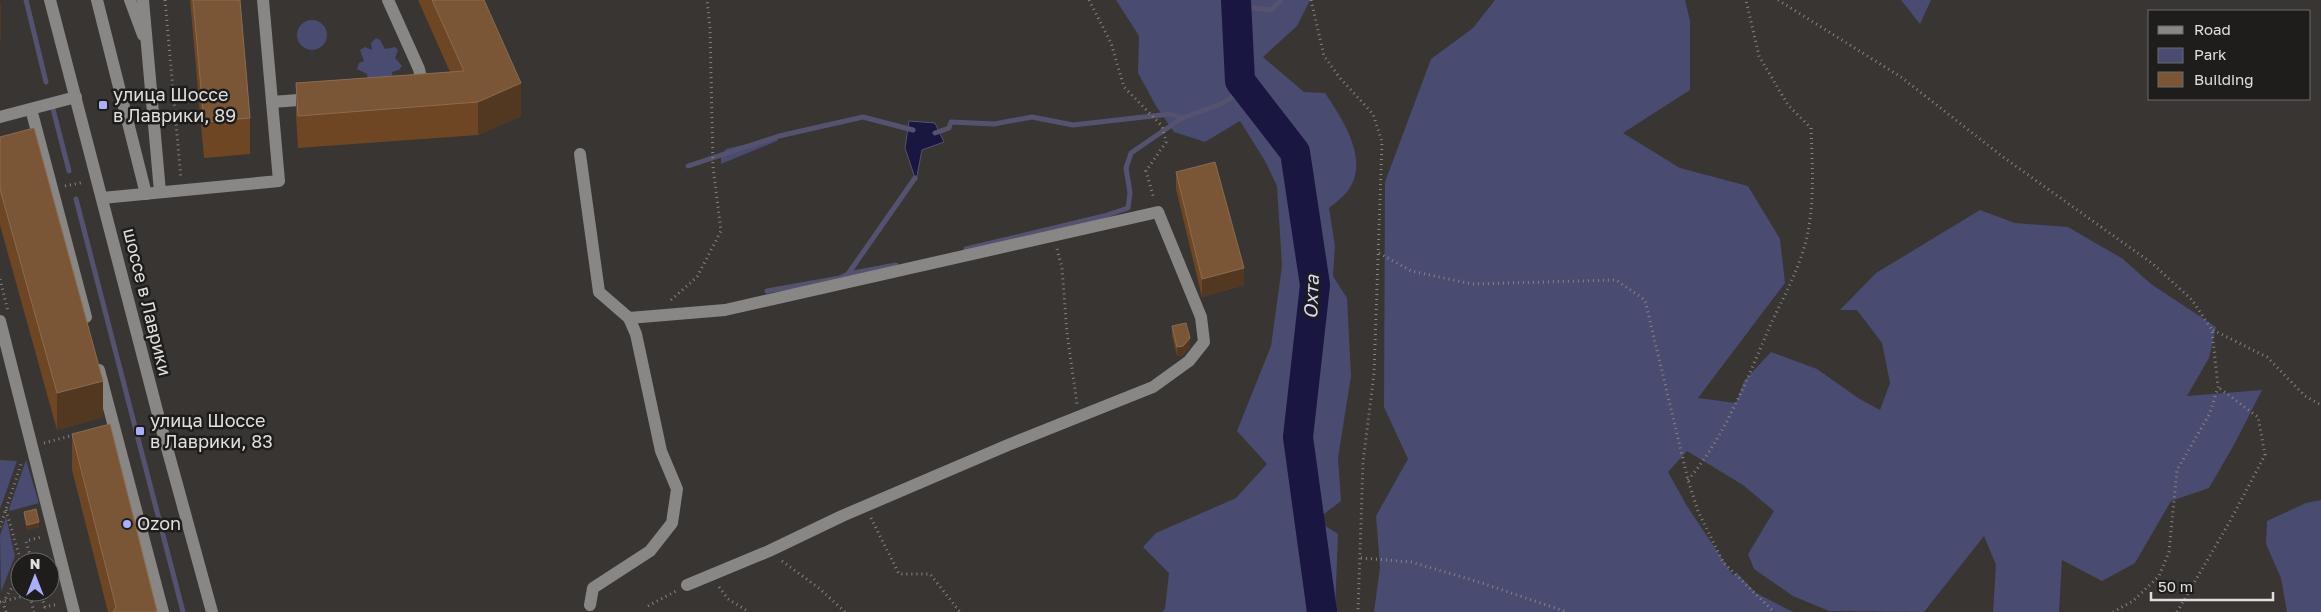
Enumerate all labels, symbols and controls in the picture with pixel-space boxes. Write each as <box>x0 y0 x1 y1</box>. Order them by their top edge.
legend <box>2148 10 2311 100</box>
text: Road <box>2194 20 2231 38</box>
text: Park <box>2194 45 2227 63</box>
text: Building <box>2194 70 2254 88</box>
place label: улица Шоссе в Лаврики, 89 <box>113 83 236 126</box>
marker: улица Шоссе в Лаврики, 89 <box>97 99 109 111</box>
street label: шоссе в Лаврики <box>119 226 177 378</box>
water label: Охта <box>1298 273 1323 319</box>
place label: улица Шоссе в Лаврики, 83 <box>150 409 273 452</box>
marker: улица Шоссе в Лаврики, 83 <box>134 425 146 437</box>
place label: Ozon <box>137 512 181 534</box>
marker: Ozon <box>121 518 133 530</box>
north arrow <box>10 552 60 602</box>
text: N <box>30 555 40 572</box>
scale bar <box>2151 570 2274 602</box>
text: 50 m <box>2158 577 2193 595</box>

